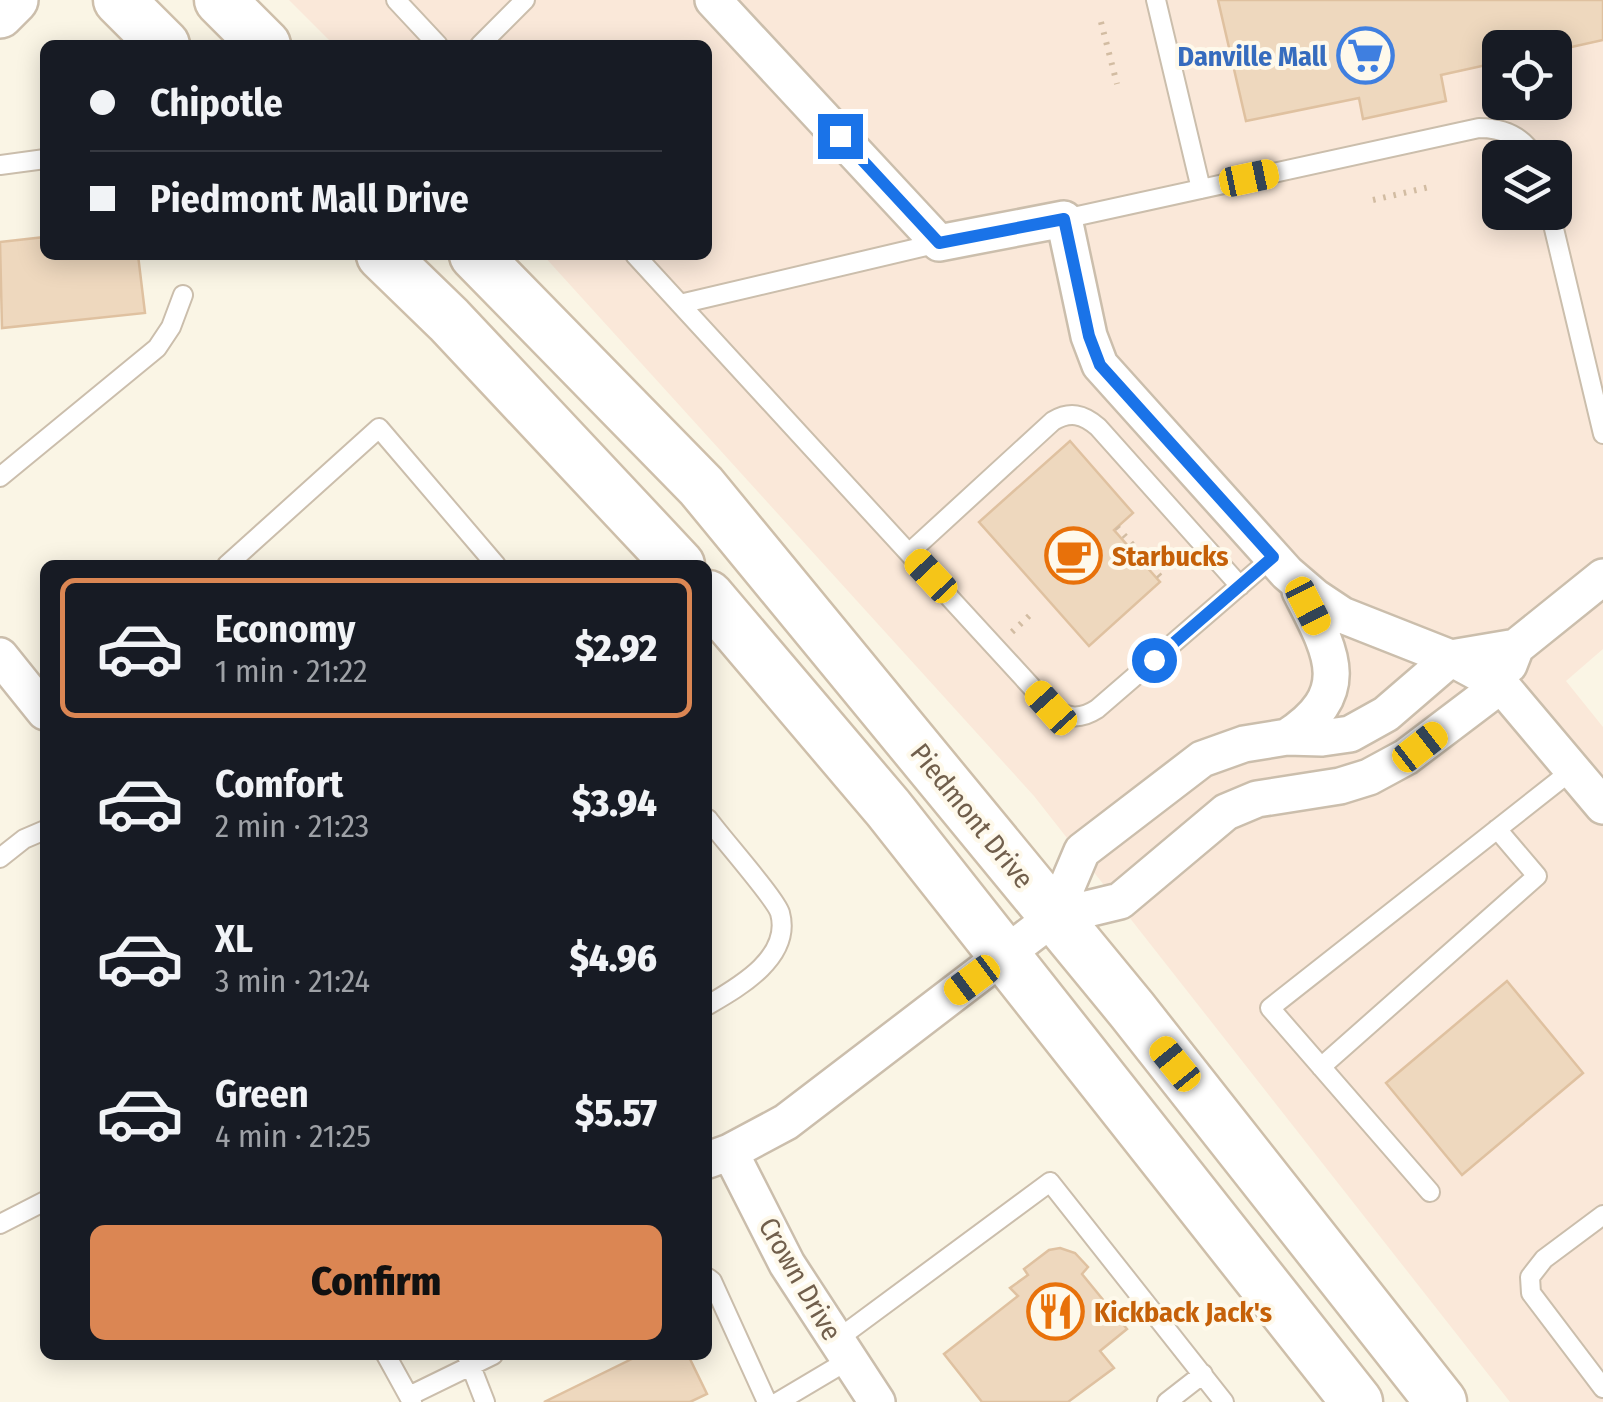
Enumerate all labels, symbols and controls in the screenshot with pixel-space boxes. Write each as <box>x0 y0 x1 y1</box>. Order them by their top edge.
supermarket icon: Danville Mall <box>1336 26 1396 86</box>
map controls <box>1482 30 1572 230</box>
button: locate <box>1482 30 1572 120</box>
place label: Danville Mall <box>1178 40 1327 73</box>
text: Chipotle <box>150 80 283 126</box>
route end <box>818 114 863 159</box>
button: layers <box>1482 140 1572 230</box>
car <box>1217 157 1281 199</box>
text: Piedmont Mall Drive <box>150 176 469 222</box>
cafe icon: Starbucks <box>1043 526 1103 586</box>
place label: Starbucks <box>1112 540 1229 573</box>
car <box>900 544 962 608</box>
car <box>1281 572 1335 640</box>
icon: car <box>95 603 185 693</box>
text: Economy <box>215 606 355 652</box>
text: $2.92 <box>575 625 657 671</box>
route start <box>1132 638 1177 683</box>
text: 1 min · 21:22 <box>215 652 367 690</box>
car <box>1020 676 1082 740</box>
car <box>1387 717 1453 777</box>
street label: Piedmont Drive <box>904 737 1040 895</box>
icon: car <box>95 758 185 848</box>
text: Comfort <box>215 761 343 807</box>
text: $3.94 <box>572 780 657 826</box>
text: 2 min · 21:23 <box>215 807 369 845</box>
icon: car <box>95 913 185 1003</box>
text: XL <box>215 916 253 962</box>
text: $4.96 <box>570 935 657 981</box>
car <box>939 950 1005 1010</box>
text: 3 min · 21:24 <box>215 962 370 1000</box>
car <box>1144 1031 1206 1097</box>
icon: car <box>95 1068 185 1158</box>
text: Green <box>215 1071 309 1117</box>
text: $5.57 <box>575 1090 657 1136</box>
text: 4 min · 21:25 <box>215 1117 371 1155</box>
street label: Crown Drive <box>752 1212 848 1346</box>
button: Confirm <box>90 1225 662 1340</box>
restaurant icon: Kickback Jack's <box>1025 1282 1085 1342</box>
place label: Kickback Jack's <box>1094 1296 1272 1329</box>

